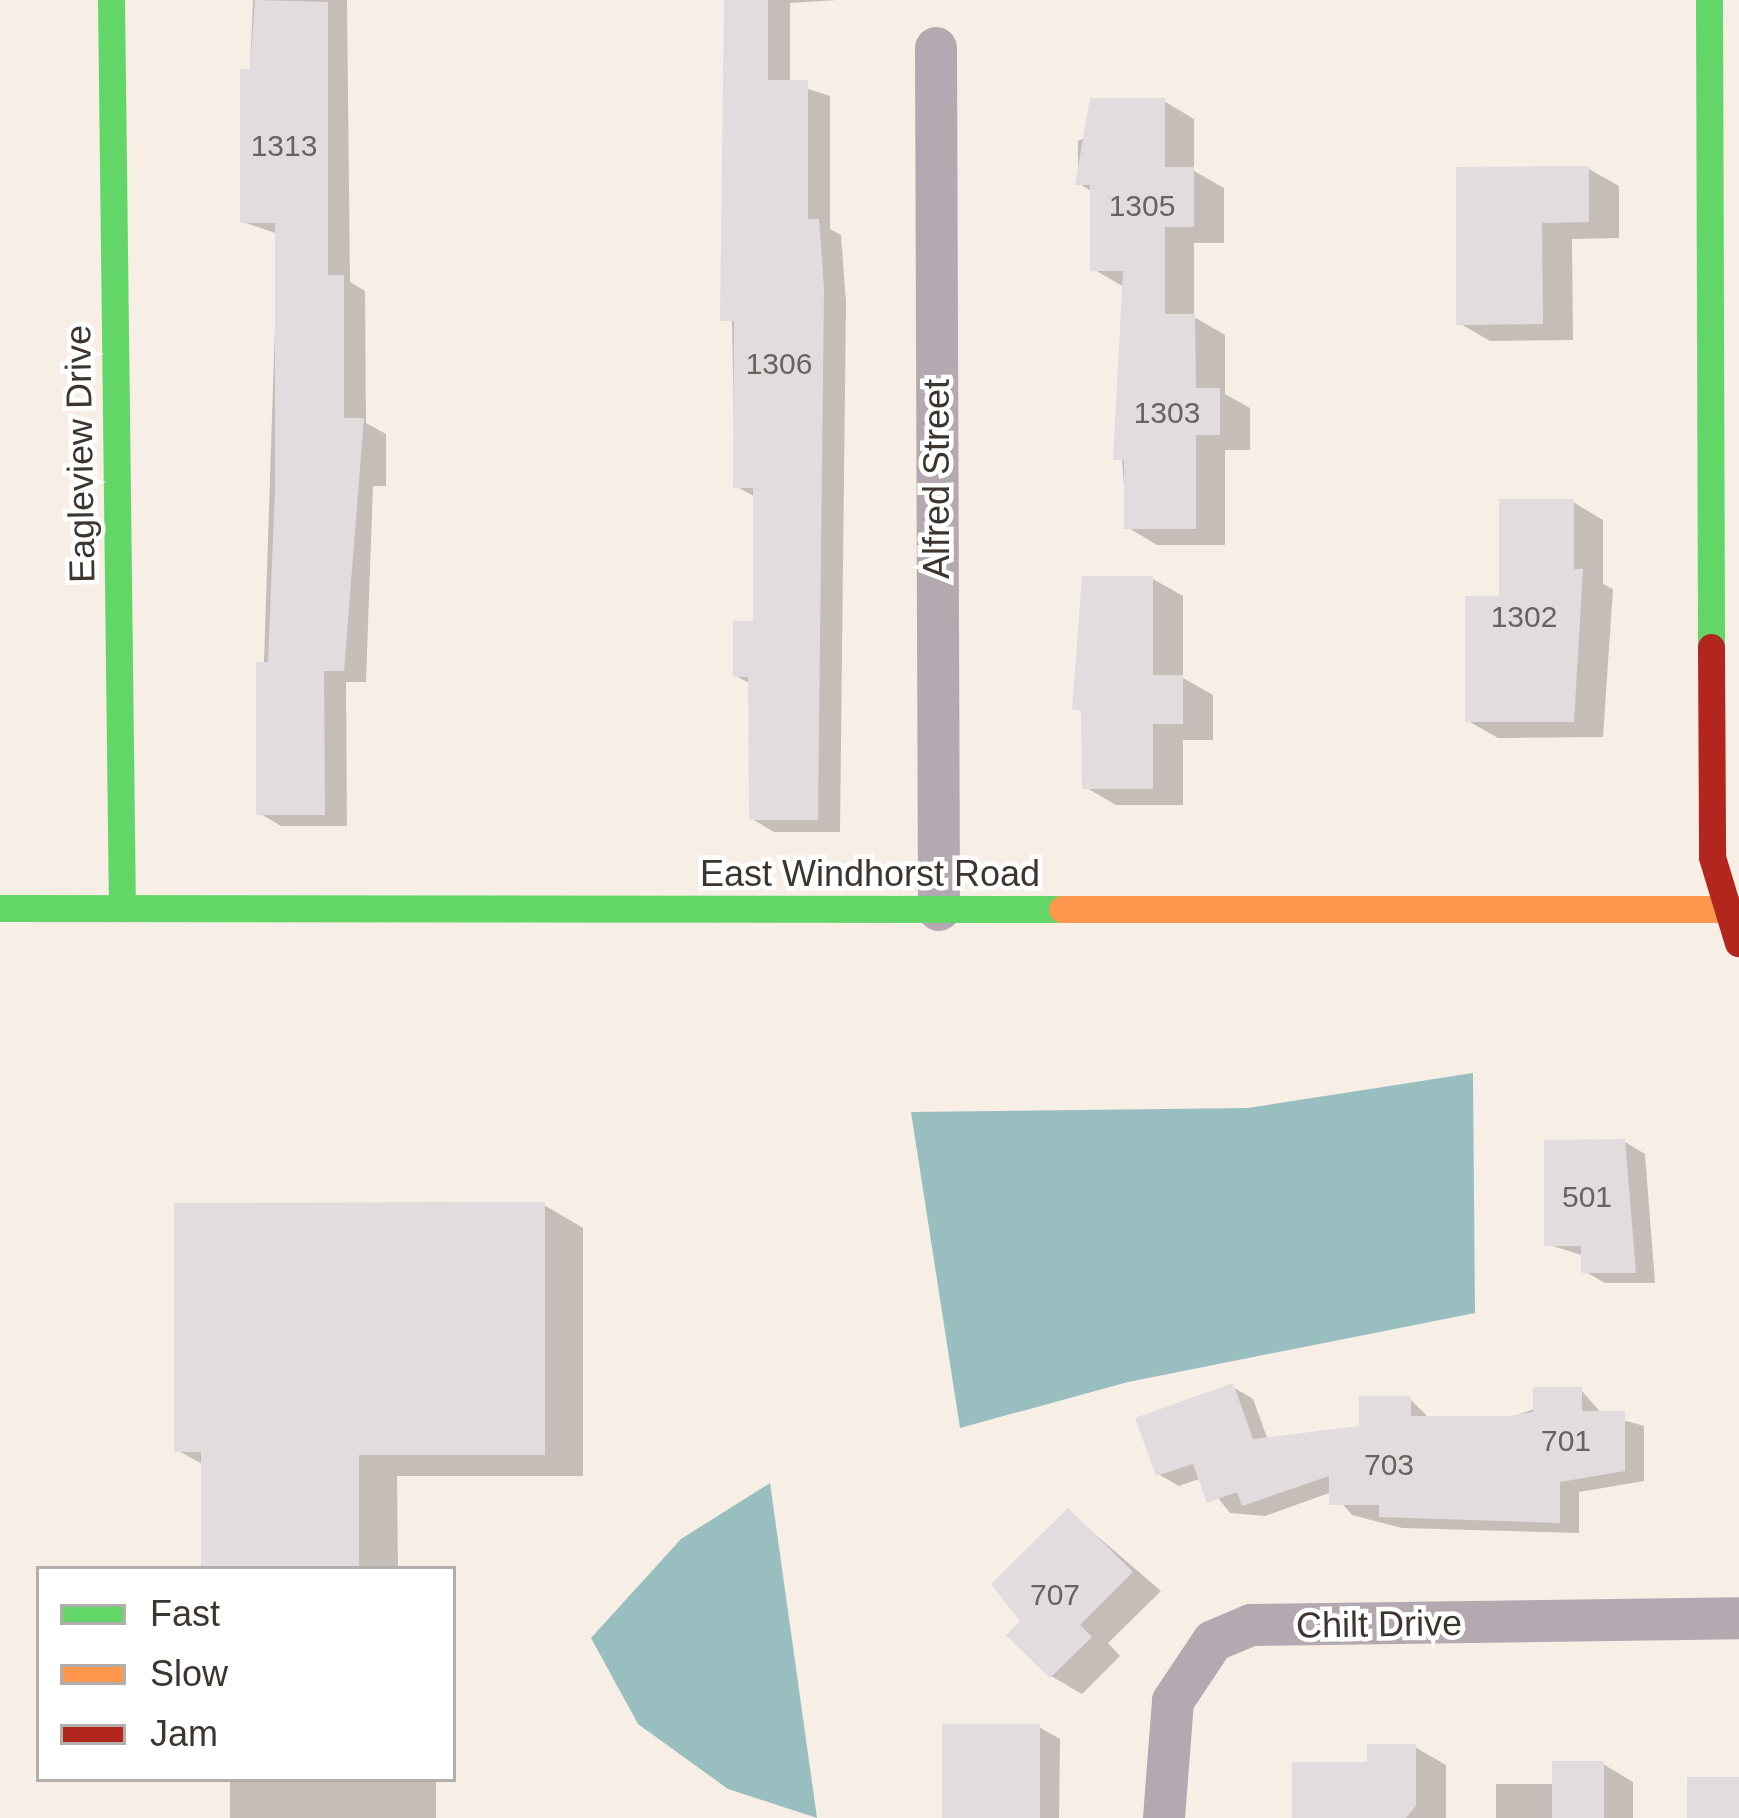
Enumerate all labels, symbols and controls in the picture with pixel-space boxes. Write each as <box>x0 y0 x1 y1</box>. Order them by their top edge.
house number: 1313 <box>251 128 317 164</box>
house number: 1305 <box>1109 188 1175 224</box>
street label: Eagleview Drive <box>56 325 104 583</box>
house number: 1306 <box>746 346 812 382</box>
street label: Alfred Street <box>915 379 959 579</box>
house number: 1303 <box>1134 395 1200 431</box>
house number: 1302 <box>1491 599 1557 635</box>
street label: East Windhorst Road <box>700 852 1040 896</box>
house number: 501 <box>1562 1179 1612 1215</box>
house number: 701 <box>1541 1423 1591 1459</box>
house number: 703 <box>1364 1447 1414 1483</box>
legend <box>36 1566 456 1782</box>
house number: 707 <box>1030 1577 1080 1613</box>
text: Fast <box>150 1593 220 1634</box>
street label: Chilt Drive <box>1296 1601 1462 1647</box>
text: Slow <box>150 1653 228 1694</box>
text: Jam <box>150 1713 218 1754</box>

